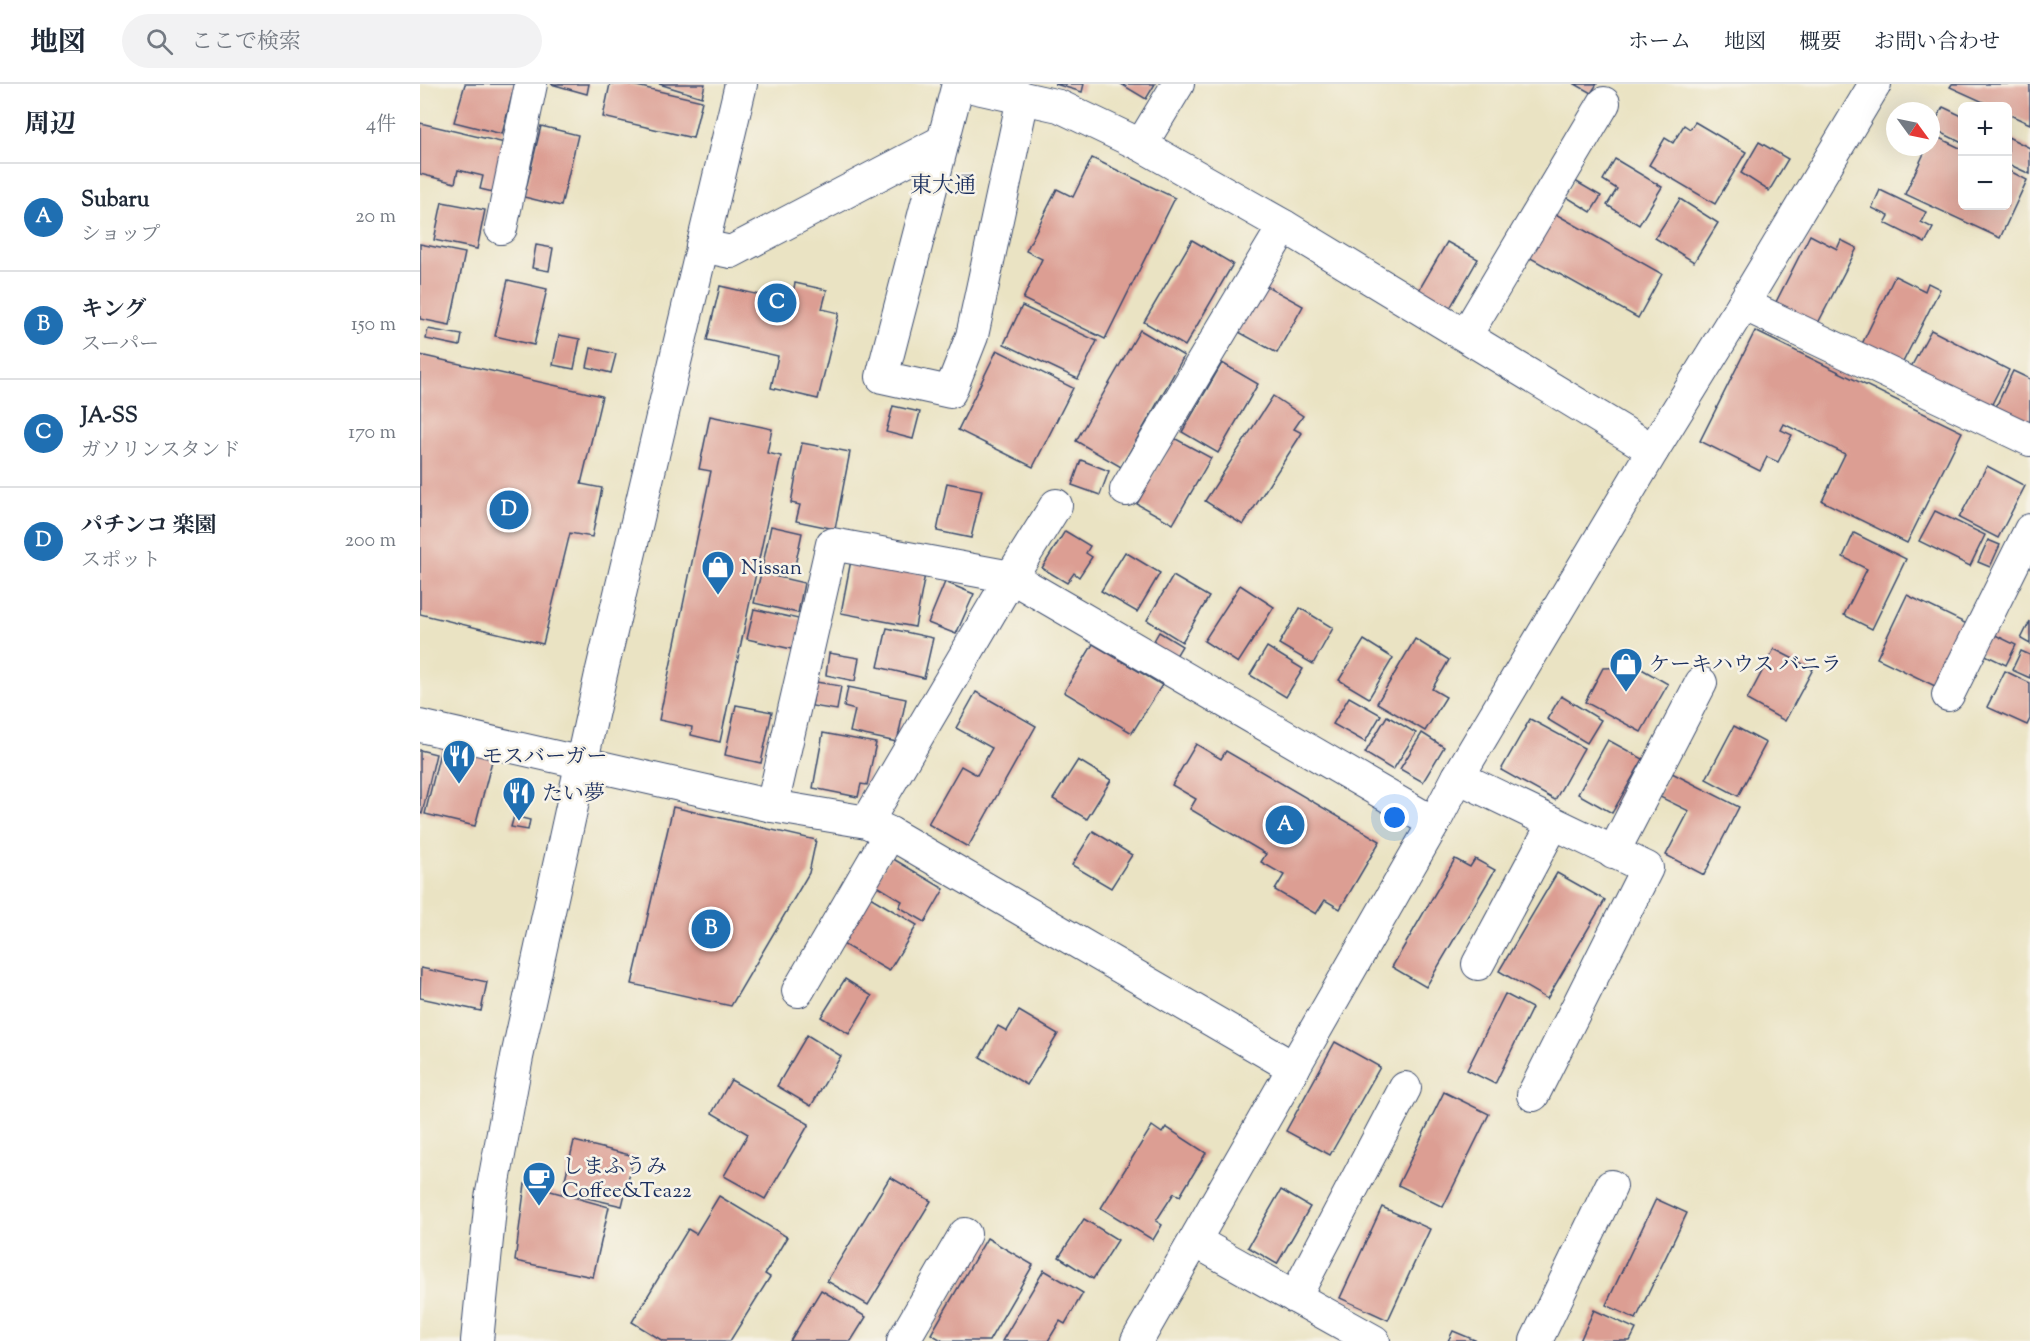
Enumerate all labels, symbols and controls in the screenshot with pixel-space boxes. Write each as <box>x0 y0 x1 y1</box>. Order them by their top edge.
search box <box>122 14 542 68</box>
text: 地図 <box>30 24 86 64</box>
icon: search <box>143 25 176 58</box>
text: ここで検索 <box>191 27 301 59</box>
text: ホーム <box>1628 28 1691 58</box>
text: 地図 <box>1724 28 1766 58</box>
text: 概要 <box>1799 28 1841 58</box>
text: お問い合わせ <box>1874 28 2000 58</box>
north arrow <box>1886 102 1940 156</box>
map controls <box>1958 102 2012 210</box>
button: + <box>1958 102 2012 156</box>
text: 周辺 <box>24 107 76 144</box>
text: 4件 <box>366 111 396 140</box>
button: − <box>1958 156 2012 210</box>
district label: 東大通 <box>910 171 976 203</box>
text: Subaru <box>81 185 149 217</box>
text: A <box>35 203 52 232</box>
text: 20 m <box>355 203 396 232</box>
text: ショップ <box>81 221 161 250</box>
pin: C <box>758 280 796 326</box>
text: キング <box>81 295 146 327</box>
text: B <box>37 311 50 340</box>
text: 150 m <box>351 311 396 340</box>
text: スーパー <box>81 331 159 360</box>
text: JA-SS <box>81 401 138 433</box>
text: C <box>35 419 52 448</box>
text: 170 m <box>348 419 396 448</box>
text: ガソリンスタンド <box>81 437 240 466</box>
pin: D <box>490 488 529 532</box>
text: パチンコ 楽園 <box>81 511 217 543</box>
text: D <box>36 527 51 556</box>
text: 200 m <box>345 527 396 556</box>
text: スポット <box>81 547 161 576</box>
shop icon: Nissan <box>700 549 736 596</box>
place label: Nissan <box>741 554 802 584</box>
shop icon: ケーキハウス バニラ <box>1608 646 1644 693</box>
place label: ケーキハウス バニラ <box>1649 651 1842 681</box>
restaurant icon: モスバーガー <box>441 738 477 785</box>
place label: モスバーガー <box>482 743 608 773</box>
restaurant icon: たい夢 <box>501 775 537 822</box>
place label: たい夢 <box>542 780 605 810</box>
pin: A <box>1266 802 1304 848</box>
your location <box>1380 803 1409 832</box>
pin: B <box>692 906 730 952</box>
place label: しまふうみ Coffee&Tea22 <box>562 1153 692 1207</box>
cafe icon: しまふうみ Coffee&Tea22 <box>521 1160 557 1207</box>

